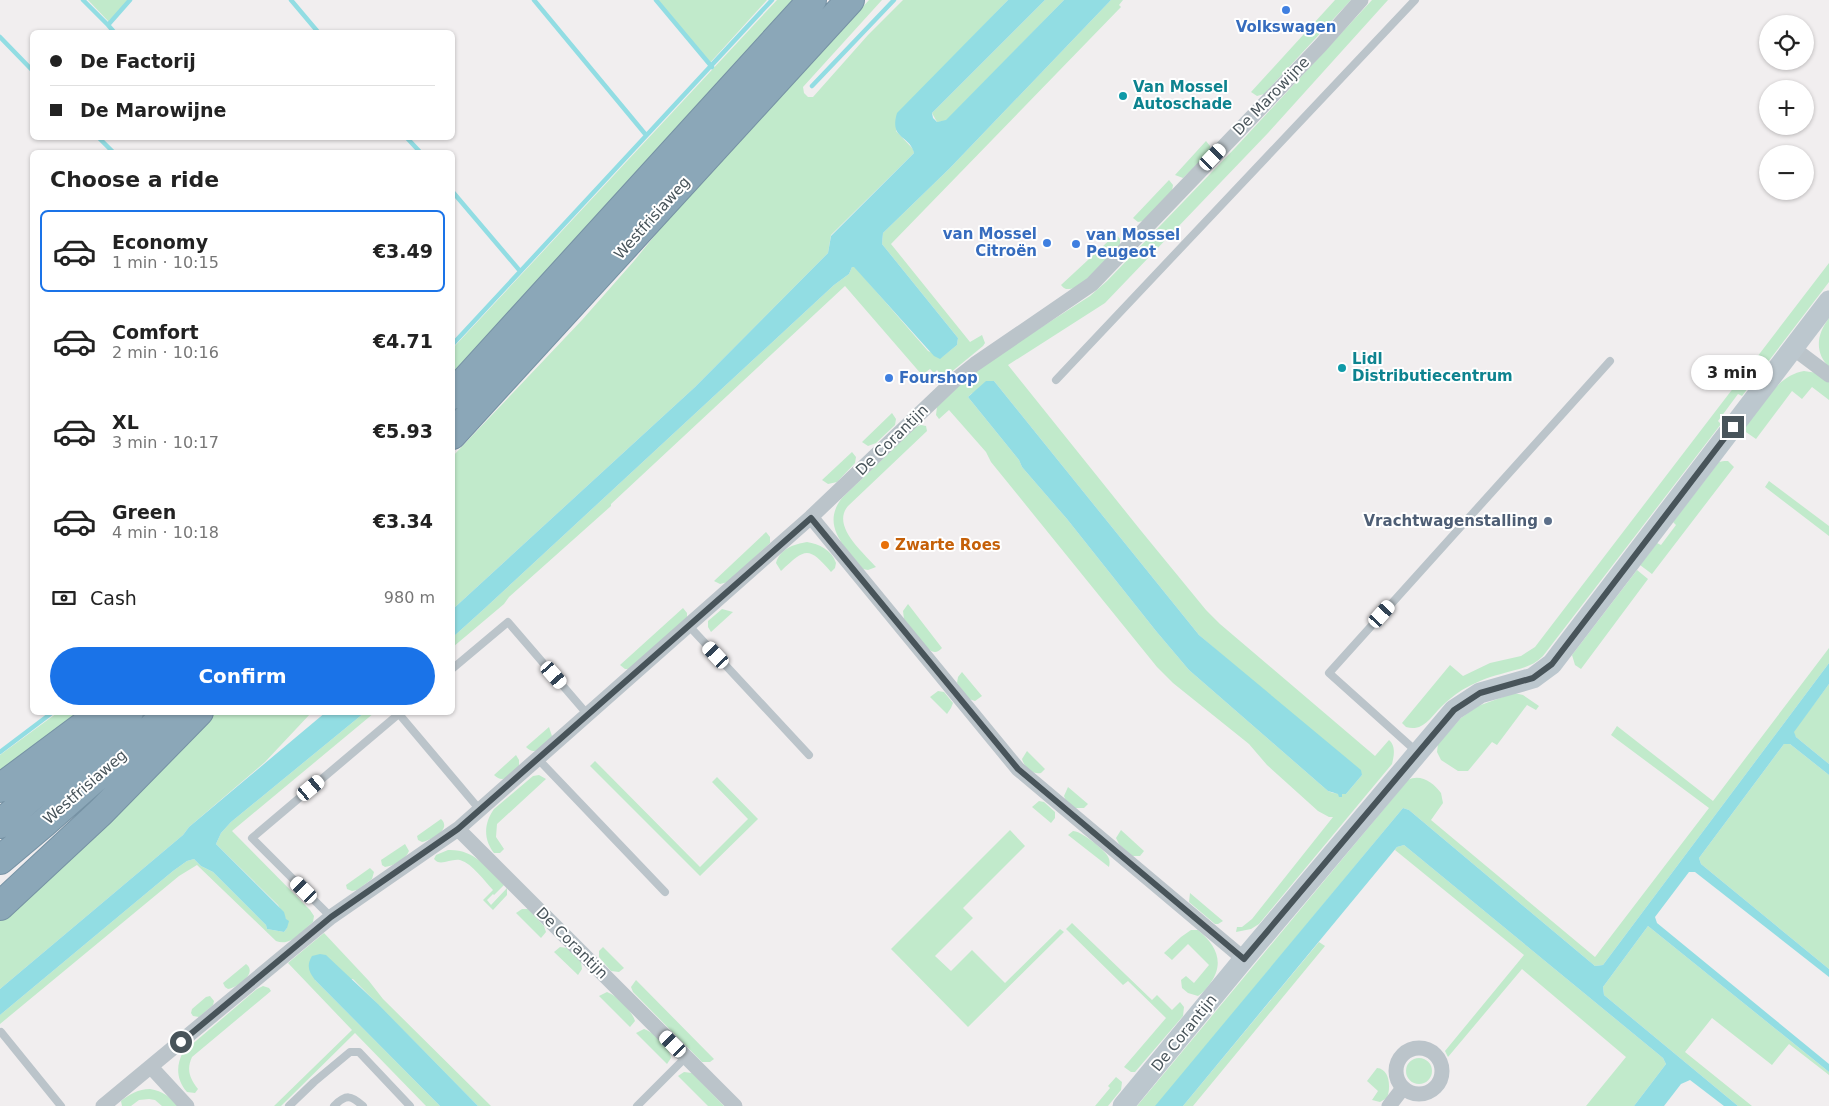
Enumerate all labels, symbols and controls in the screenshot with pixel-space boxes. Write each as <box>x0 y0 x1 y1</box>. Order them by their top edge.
marker: Volkswagen <box>1280 4 1292 16</box>
map controls <box>1759 15 1814 200</box>
button: locate <box>1759 15 1814 70</box>
place label: Volkswagen <box>1236 18 1336 36</box>
text: De Factorij <box>80 50 196 72</box>
street label: De Marowijne <box>1229 53 1313 139</box>
place label: Van Mossel Autoschade <box>1133 78 1232 113</box>
button: + <box>1759 80 1814 135</box>
marker: Van Mossel Autoschade <box>1117 90 1129 102</box>
text: De Marowijne <box>80 99 226 121</box>
car <box>1197 141 1228 173</box>
button: − <box>1759 145 1814 200</box>
text: Choose a ride <box>50 167 219 192</box>
street label: Westfrisiaweg <box>610 173 694 263</box>
place label: van Mossel Citroën <box>943 225 1037 260</box>
place label: van Mossel Peugeot <box>1086 226 1180 261</box>
icon: car <box>52 229 97 274</box>
text: Economy <box>112 231 208 253</box>
marker: van Mossel Citroën <box>1041 237 1053 249</box>
marker: van Mossel Peugeot <box>1070 238 1082 250</box>
text: €3.49 <box>373 240 433 262</box>
text: 1 min · 10:15 <box>112 253 219 272</box>
icon: car <box>52 319 97 364</box>
text: Comfort <box>112 321 199 343</box>
text: €4.71 <box>373 330 433 352</box>
text: 2 min · 10:16 <box>112 343 219 362</box>
place label: Lidl Distributiecentrum <box>1352 350 1513 385</box>
callout: 3 min <box>1692 354 1774 390</box>
marker: Lidl Distributiecentrum <box>1336 362 1348 374</box>
text: 3 min <box>1707 363 1757 382</box>
place label: Fourshop <box>899 369 978 387</box>
marker: Fourshop <box>883 372 895 384</box>
street label: De Corantijn <box>852 401 932 479</box>
icon: car <box>52 409 97 454</box>
text: XL <box>112 411 139 433</box>
route end <box>1722 416 1744 438</box>
text: €5.93 <box>373 420 433 442</box>
text: 3 min · 10:17 <box>112 433 219 452</box>
icon: car <box>52 499 97 544</box>
text: Green <box>112 501 176 523</box>
text: €3.34 <box>373 510 433 532</box>
place label: Vrachtwagenstalling <box>1364 512 1538 530</box>
marker: Vrachtwagenstalling <box>1542 515 1554 527</box>
text: 4 min · 10:18 <box>112 523 219 542</box>
place label: Zwarte Roes <box>895 536 1001 554</box>
marker: Zwarte Roes <box>879 539 891 551</box>
icon: cash <box>50 584 78 612</box>
text: Cash <box>90 587 137 609</box>
text: 980 m <box>384 588 435 607</box>
car <box>1366 598 1397 630</box>
car <box>700 639 731 671</box>
button: Confirm <box>50 647 435 705</box>
car <box>538 659 569 691</box>
street label: Westfrisiaweg <box>40 746 130 828</box>
car <box>294 773 327 803</box>
car <box>288 874 319 906</box>
street label: De Corantijn <box>532 903 612 983</box>
street label: De Corantijn <box>1147 991 1221 1075</box>
car <box>657 1028 688 1060</box>
route start <box>170 1031 192 1053</box>

